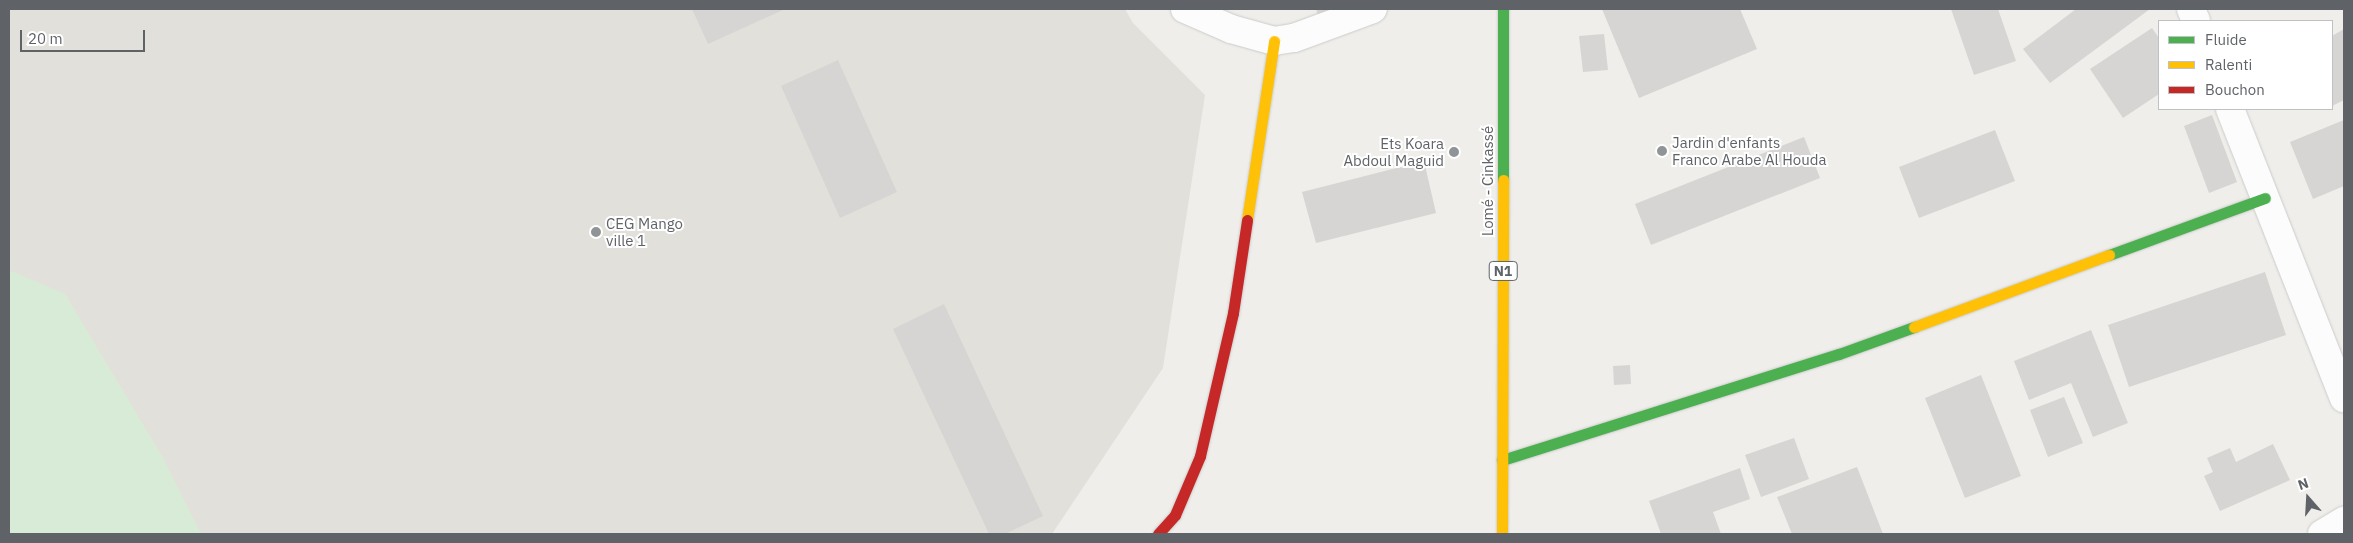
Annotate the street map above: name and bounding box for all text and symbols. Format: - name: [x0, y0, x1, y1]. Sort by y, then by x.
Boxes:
- scale bar: [22, 20, 148, 52]
- legend: [2158, 20, 2333, 110]
- text: 20 m: [28, 29, 63, 48]
- text: Fluide: [2205, 30, 2247, 49]
- text: Ralenti: [2205, 55, 2252, 74]
- text: Bouchon: [2205, 80, 2265, 99]
- street label: Lomé - Cinkassé: [1479, 126, 1497, 236]
- place label: Jardin d'enfants Franco Arabe Al Houda: [1672, 133, 1826, 168]
- place label: Ets Koara Abdoul Maguid: [1343, 134, 1444, 169]
- marker: Jardin d'enfants Franco Arabe Al Houda: [1656, 145, 1668, 157]
- marker: Ets Koara Abdoul Maguid: [1448, 146, 1460, 158]
- place label: CEG Mango ville 1: [606, 214, 683, 249]
- marker: CEG Mango ville 1: [590, 226, 602, 238]
- road number: N1: [1488, 260, 1518, 282]
- north arrow: [2283, 473, 2333, 523]
- text: N: [2295, 474, 2311, 494]

